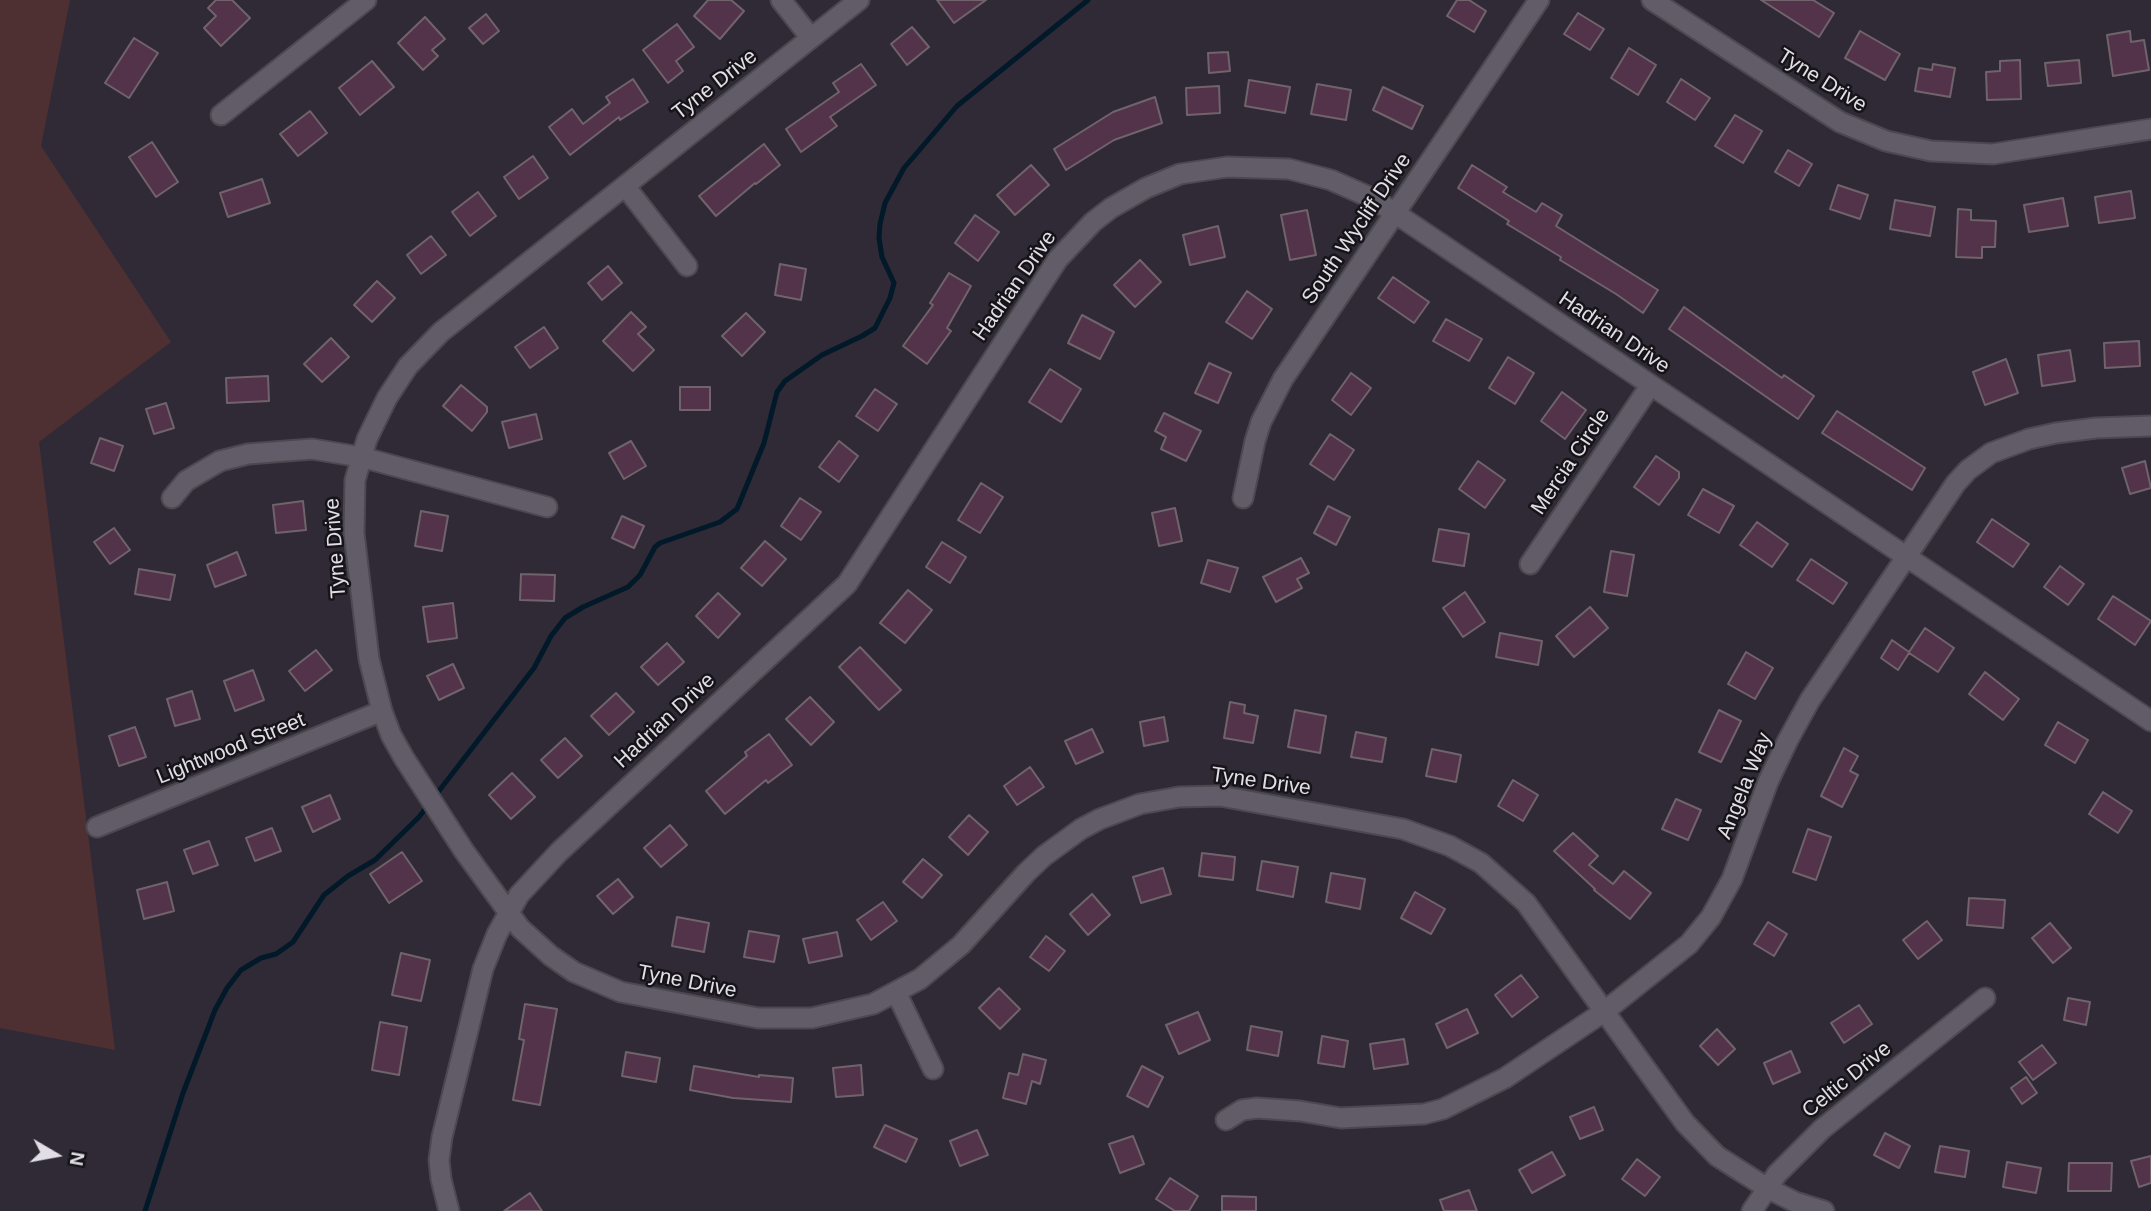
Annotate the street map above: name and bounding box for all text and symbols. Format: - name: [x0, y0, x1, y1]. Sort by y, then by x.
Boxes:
- street label: Tyne Drive: [668, 44, 762, 126]
- street label: Tyne Drive: [1773, 44, 1871, 118]
- street label: South Wycliff Drive: [1297, 149, 1417, 309]
- street label: Hadrian Drive: [968, 226, 1062, 346]
- street label: Hadrian Drive: [1554, 287, 1674, 379]
- street label: Mercia Circle: [1526, 404, 1616, 520]
- street label: Tyne Drive: [320, 497, 352, 599]
- street label: Hadrian Drive: [609, 668, 721, 774]
- street label: Lightwood Street: [153, 708, 309, 790]
- street label: Angela Way: [1712, 729, 1778, 843]
- street label: Tyne Drive: [1210, 763, 1312, 801]
- street label: Tyne Drive: [635, 960, 739, 1004]
- street label: Celtic Drive: [1797, 1036, 1897, 1124]
- north arrow: [21, 1120, 91, 1190]
- text: N: [66, 1150, 89, 1167]

